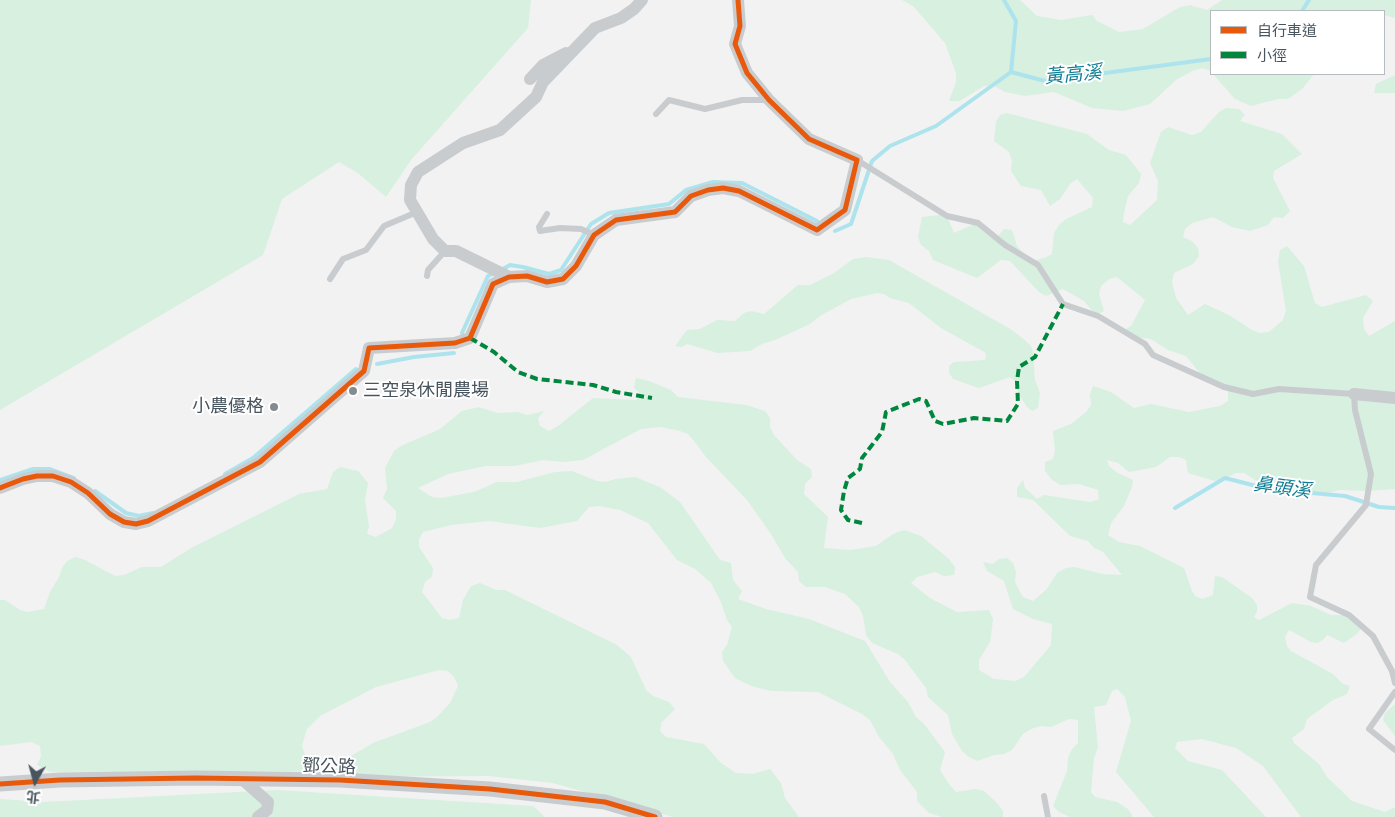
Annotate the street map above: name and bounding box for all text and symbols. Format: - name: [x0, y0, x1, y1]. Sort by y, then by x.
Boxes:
- legend: [1210, 10, 1385, 75]
- text: 自行車道: [1257, 21, 1317, 40]
- text: 小徑: [1257, 46, 1287, 65]
- water label: 黃高溪: [1044, 61, 1102, 89]
- place label: 三空泉休閒農場: [363, 380, 489, 402]
- marker: 三空泉休閒農場: [347, 385, 359, 397]
- place label: 小農優格: [192, 396, 264, 418]
- marker: 小農優格: [268, 401, 280, 413]
- water label: 鼻頭溪: [1252, 473, 1312, 503]
- street label: 鄧公路: [302, 755, 356, 779]
- north arrow: [10, 757, 60, 807]
- text: 北: [25, 787, 41, 807]

